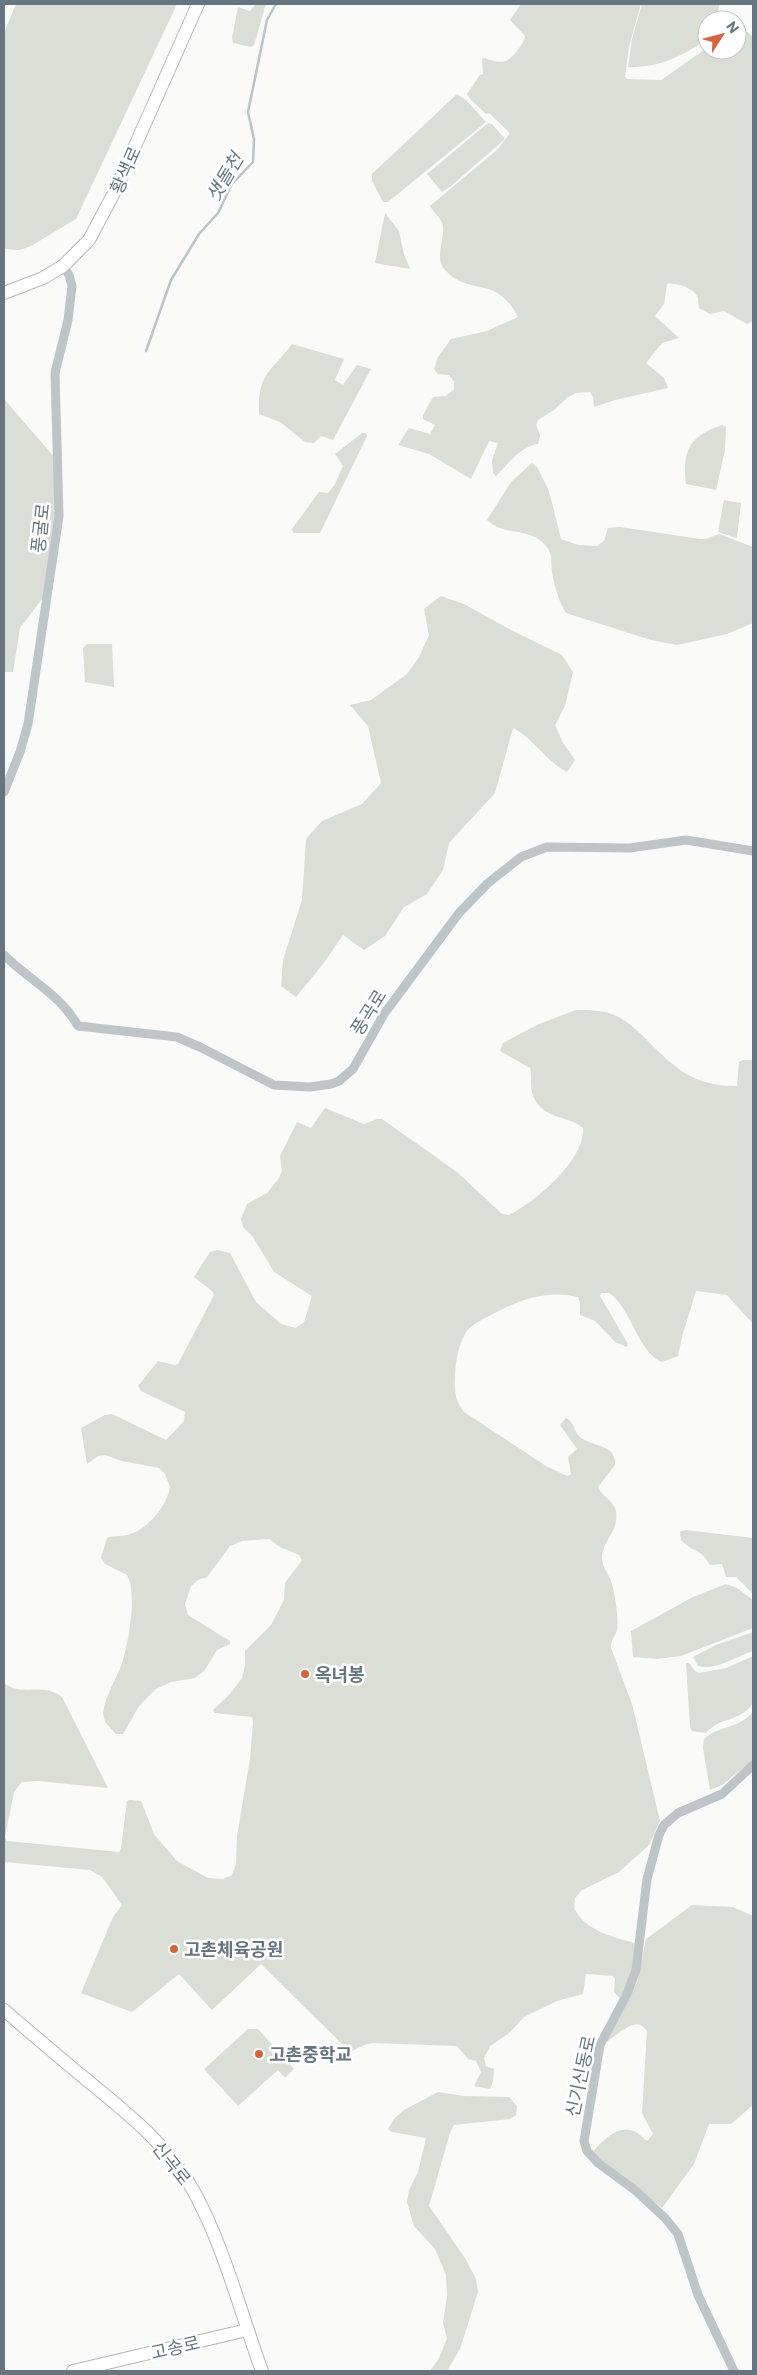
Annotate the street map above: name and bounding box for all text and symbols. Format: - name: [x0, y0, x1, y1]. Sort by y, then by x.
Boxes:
- north arrow: [697, 10, 747, 60]
- text: N: [723, 18, 743, 36]
- street label: 황색로: [105, 143, 145, 197]
- water label: 샛돌천: [201, 147, 248, 205]
- street label: 풍굴로: [26, 502, 54, 554]
- street label: 풍곡로: [346, 985, 390, 1039]
- place label: 옥녀봉: [315, 1663, 365, 1685]
- marker: 옥녀봉: [299, 1668, 311, 1680]
- place label: 고촌체육공원: [184, 1938, 283, 1960]
- marker: 고촌체육공원: [168, 1943, 180, 1955]
- street label: 신기신동로: [561, 2033, 599, 2119]
- place label: 고촌중학교: [269, 2043, 352, 2065]
- marker: 고촌중학교: [253, 2048, 265, 2060]
- street label: 신곡로: [148, 2137, 196, 2189]
- street label: 고송로: [148, 2331, 202, 2363]

